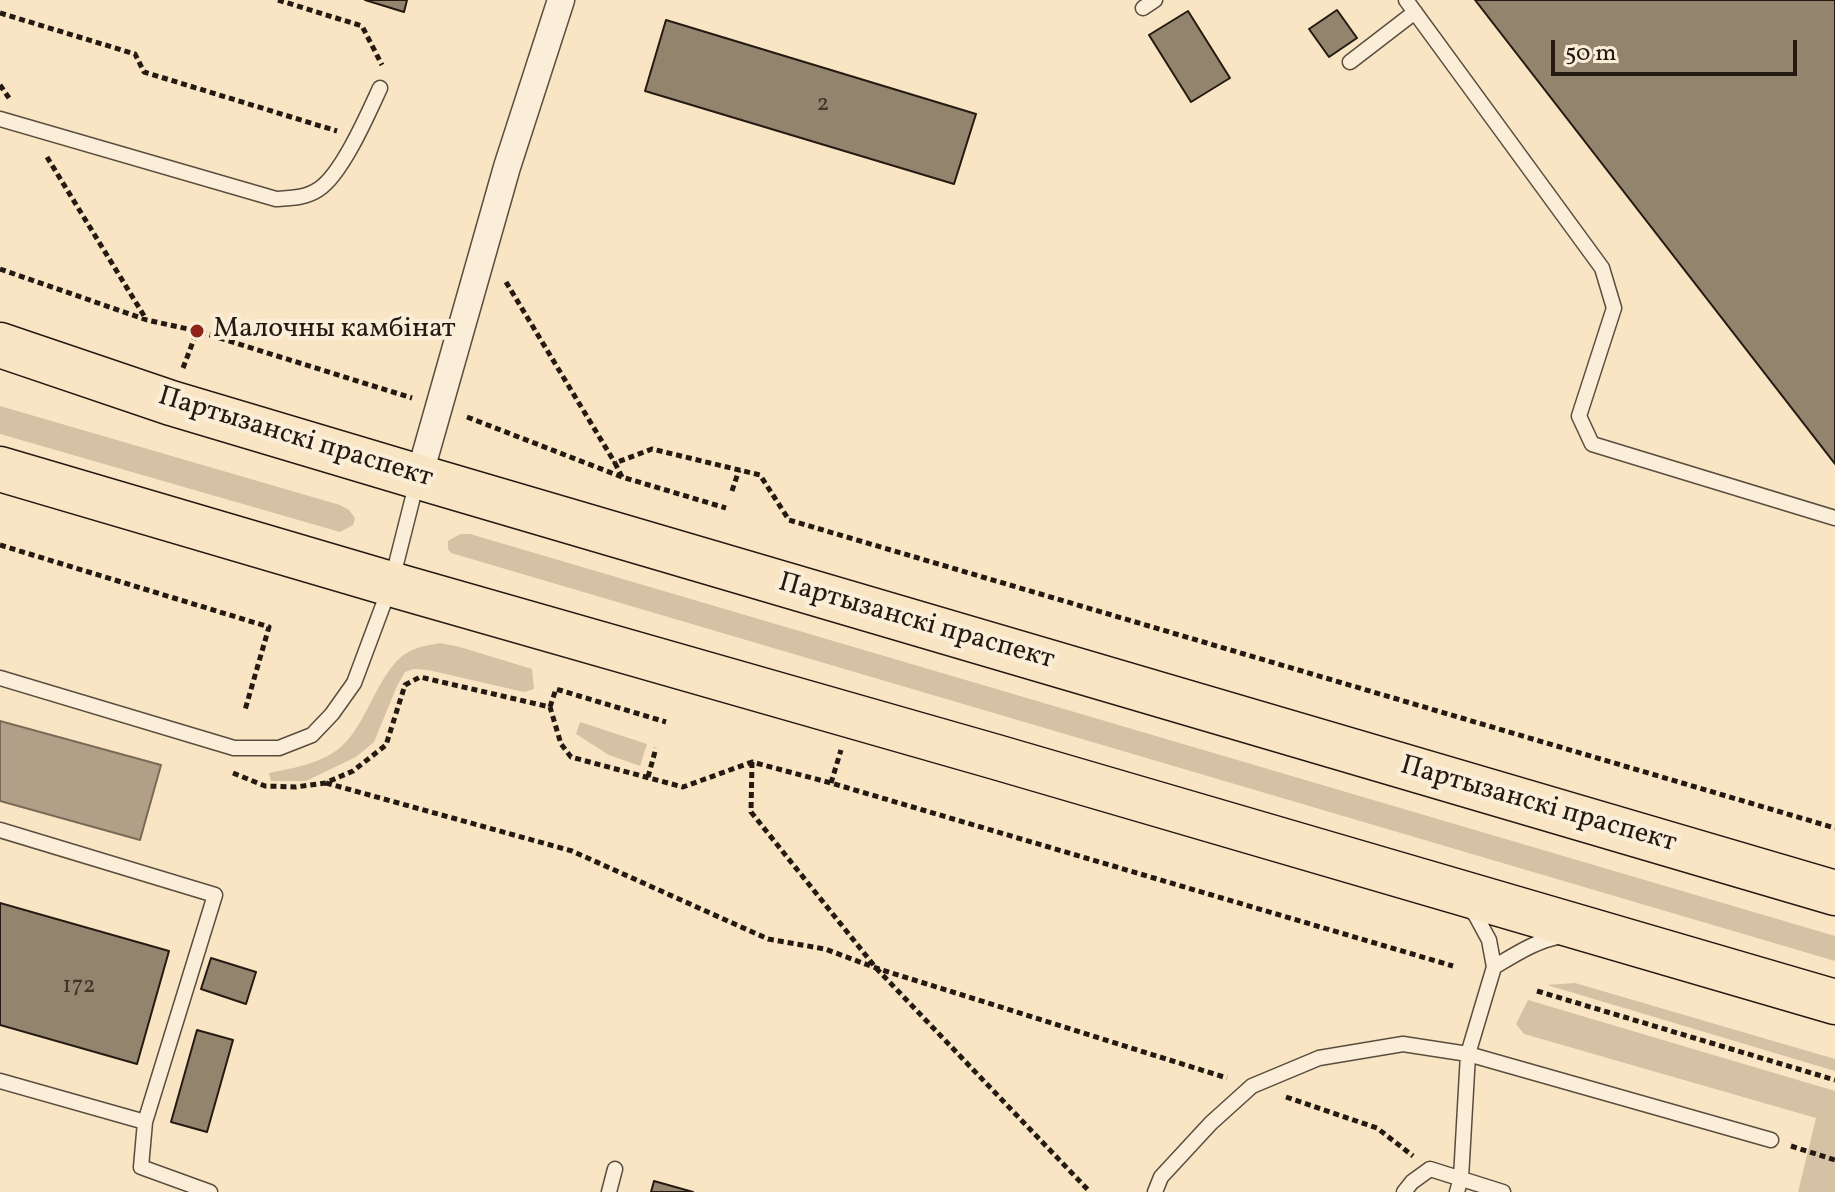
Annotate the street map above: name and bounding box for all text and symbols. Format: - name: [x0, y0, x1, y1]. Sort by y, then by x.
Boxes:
- scale bar: [1555, 24, 1801, 74]
- text: 50 m: [1565, 37, 1617, 71]
- house number: 2: [817, 92, 829, 120]
- place label: Малочны камбінат: [213, 314, 456, 348]
- marker: Малочны камбінат: [188, 322, 206, 340]
- street label: Партызанскі праспект: [154, 381, 436, 497]
- street label: Партызанскі праспект: [774, 568, 1058, 678]
- street label: Партызанскі праспект: [1396, 751, 1680, 861]
- house number: 172: [62, 974, 96, 1002]

